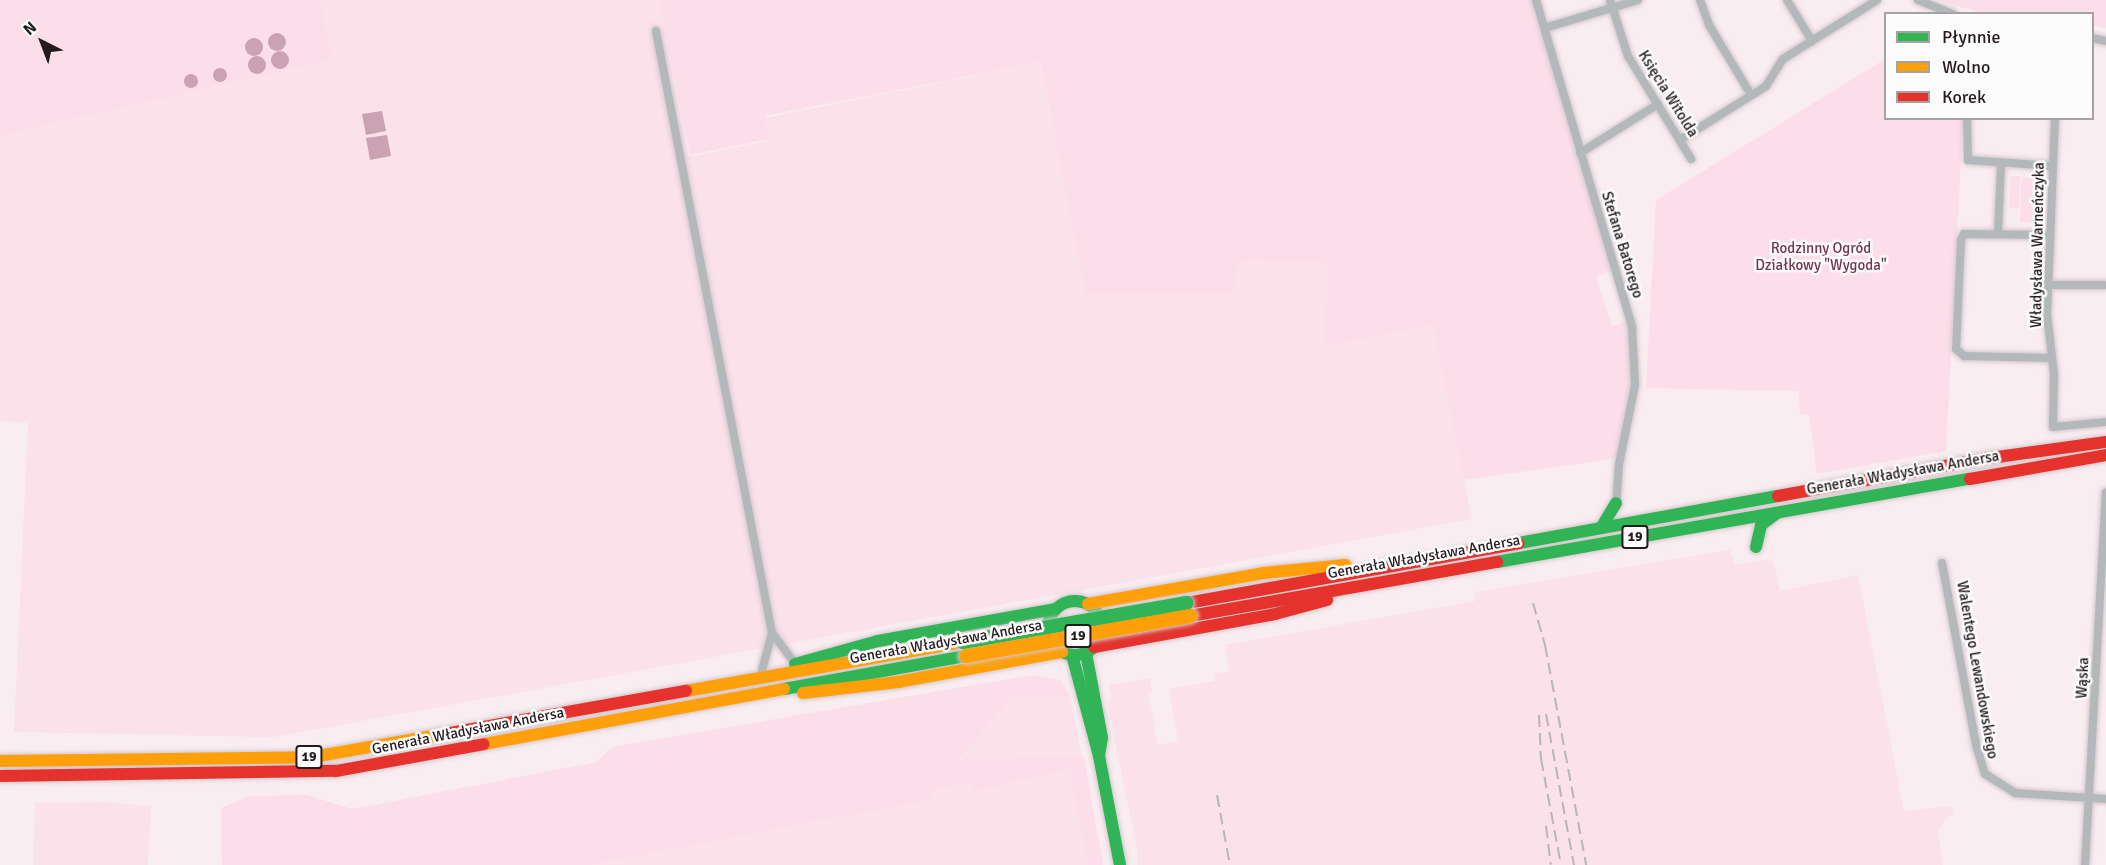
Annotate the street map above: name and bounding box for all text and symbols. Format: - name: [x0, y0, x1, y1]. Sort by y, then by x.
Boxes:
- north arrow: [12, 12, 72, 72]
- legend: [1884, 12, 2094, 120]
- text: N: [19, 17, 41, 40]
- text: Płynnie: [1942, 26, 2000, 48]
- street label: Księcia Witolda: [1634, 47, 1702, 141]
- text: Wolno: [1942, 56, 1990, 78]
- text: Korek: [1942, 86, 1986, 108]
- street label: Władysława Warneńczyka: [2028, 162, 2048, 328]
- street label: Stefana Batorego: [1597, 190, 1647, 300]
- park label: Rodzinny Ogród Działkowy "Wygoda": [1755, 239, 1887, 274]
- street label: Generała Władysława Andersa: [1805, 447, 2001, 499]
- road number: 19: [1620, 526, 1650, 548]
- street label: Generała Władysława Andersa: [1326, 531, 1522, 583]
- street label: Walentego Lewandowskiego: [1952, 580, 2002, 760]
- street label: Generała Władysława Andersa: [848, 616, 1044, 668]
- road number: 19: [1063, 625, 1093, 647]
- street label: Wąska: [2073, 657, 2093, 699]
- street label: Generała Władysława Andersa: [371, 704, 565, 758]
- road number: 19: [294, 746, 324, 768]

